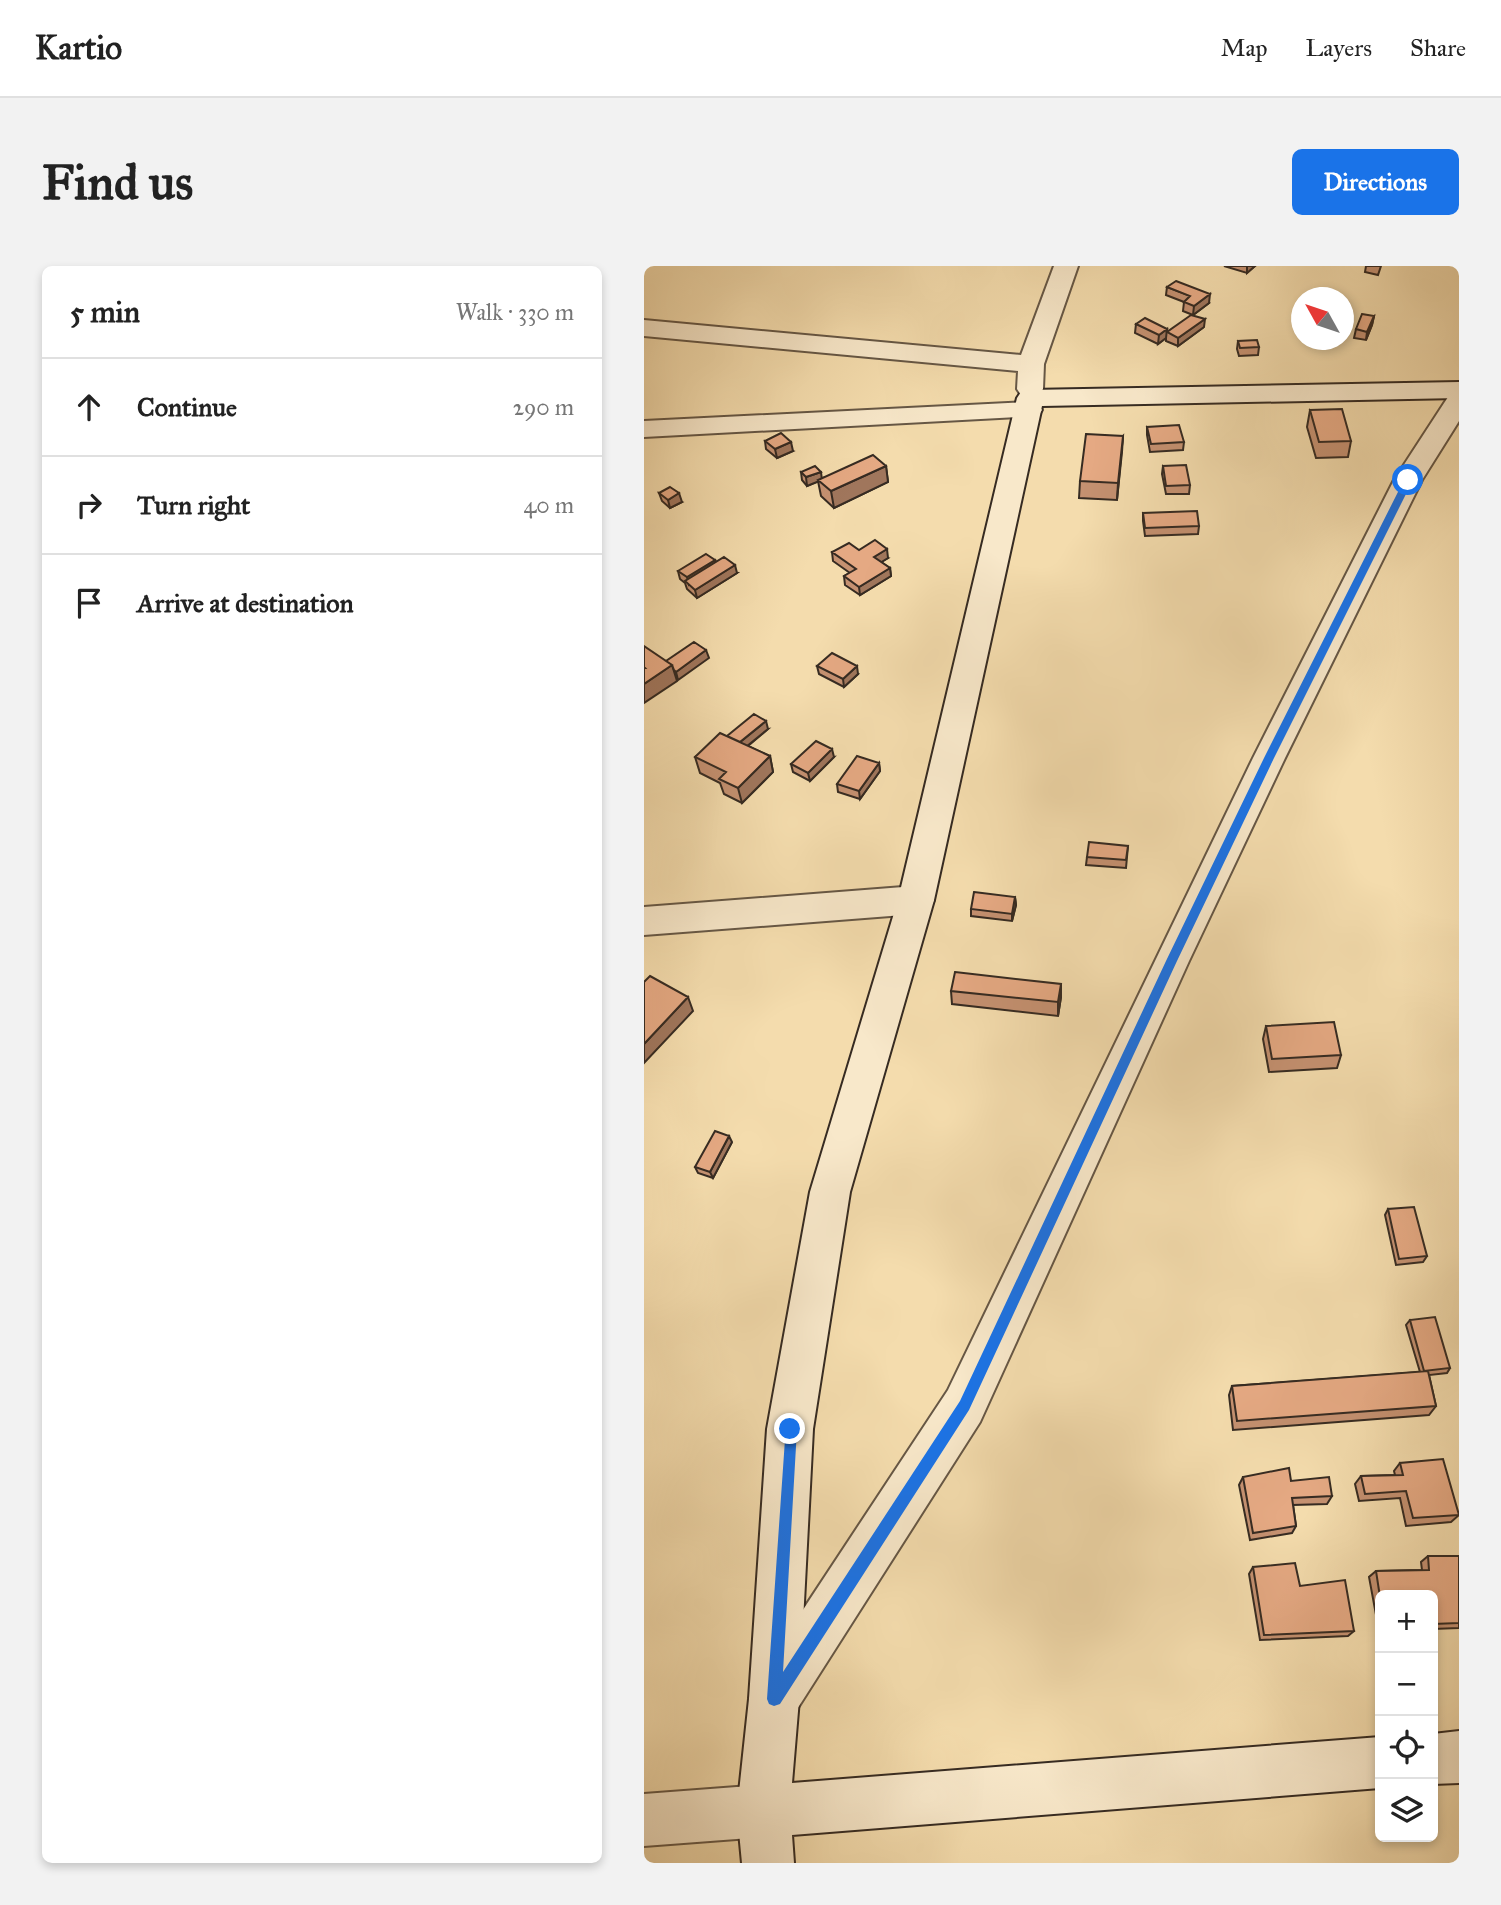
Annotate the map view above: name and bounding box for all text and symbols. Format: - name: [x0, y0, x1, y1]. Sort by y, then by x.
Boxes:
- text: Kartio: [35, 28, 122, 68]
- text: Map: [1221, 33, 1268, 63]
- text: Layers: [1306, 33, 1372, 63]
- text: Share: [1410, 33, 1466, 63]
- button: Directions: [1292, 149, 1459, 215]
- text: Find us: [42, 153, 193, 212]
- north arrow: [1291, 287, 1354, 350]
- text: 5 min: [70, 294, 140, 330]
- text: Walk · 330 m: [456, 298, 574, 326]
- icon: ahead: [70, 388, 108, 426]
- text: Continue: [137, 391, 237, 423]
- text: 290 m: [513, 393, 574, 421]
- route start: [1392, 464, 1423, 495]
- icon: right: [70, 486, 108, 524]
- text: Turn right: [137, 489, 250, 521]
- text: 40 m: [524, 491, 574, 519]
- icon: arrive: [70, 584, 108, 622]
- text: Arrive at destination: [137, 587, 354, 619]
- route end: [774, 1413, 805, 1444]
- map controls: [1375, 1590, 1438, 1842]
- button: +: [1375, 1590, 1438, 1653]
- button: −: [1375, 1653, 1438, 1716]
- button: locate: [1375, 1716, 1438, 1779]
- button: layers: [1375, 1779, 1438, 1842]

